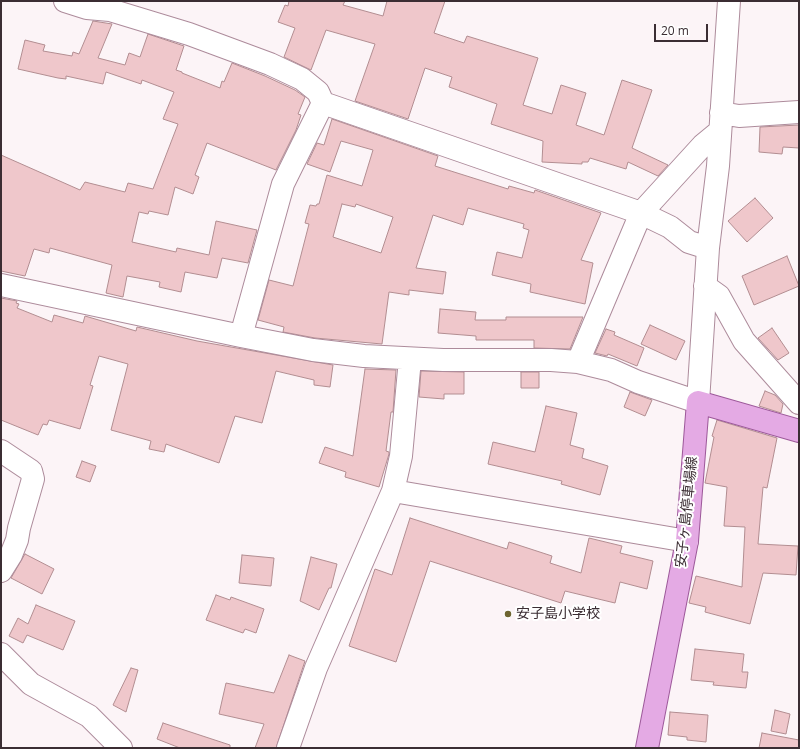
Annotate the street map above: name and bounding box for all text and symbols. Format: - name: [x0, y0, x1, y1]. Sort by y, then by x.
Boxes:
- scale bar: [656, 16, 710, 42]
- text: 20 m: [661, 22, 689, 39]
- street label: 安子ヶ島停車場線: [673, 455, 701, 569]
- place label: 安子島小学校: [516, 606, 600, 622]
- marker: 安子島小学校: [503, 609, 513, 619]

